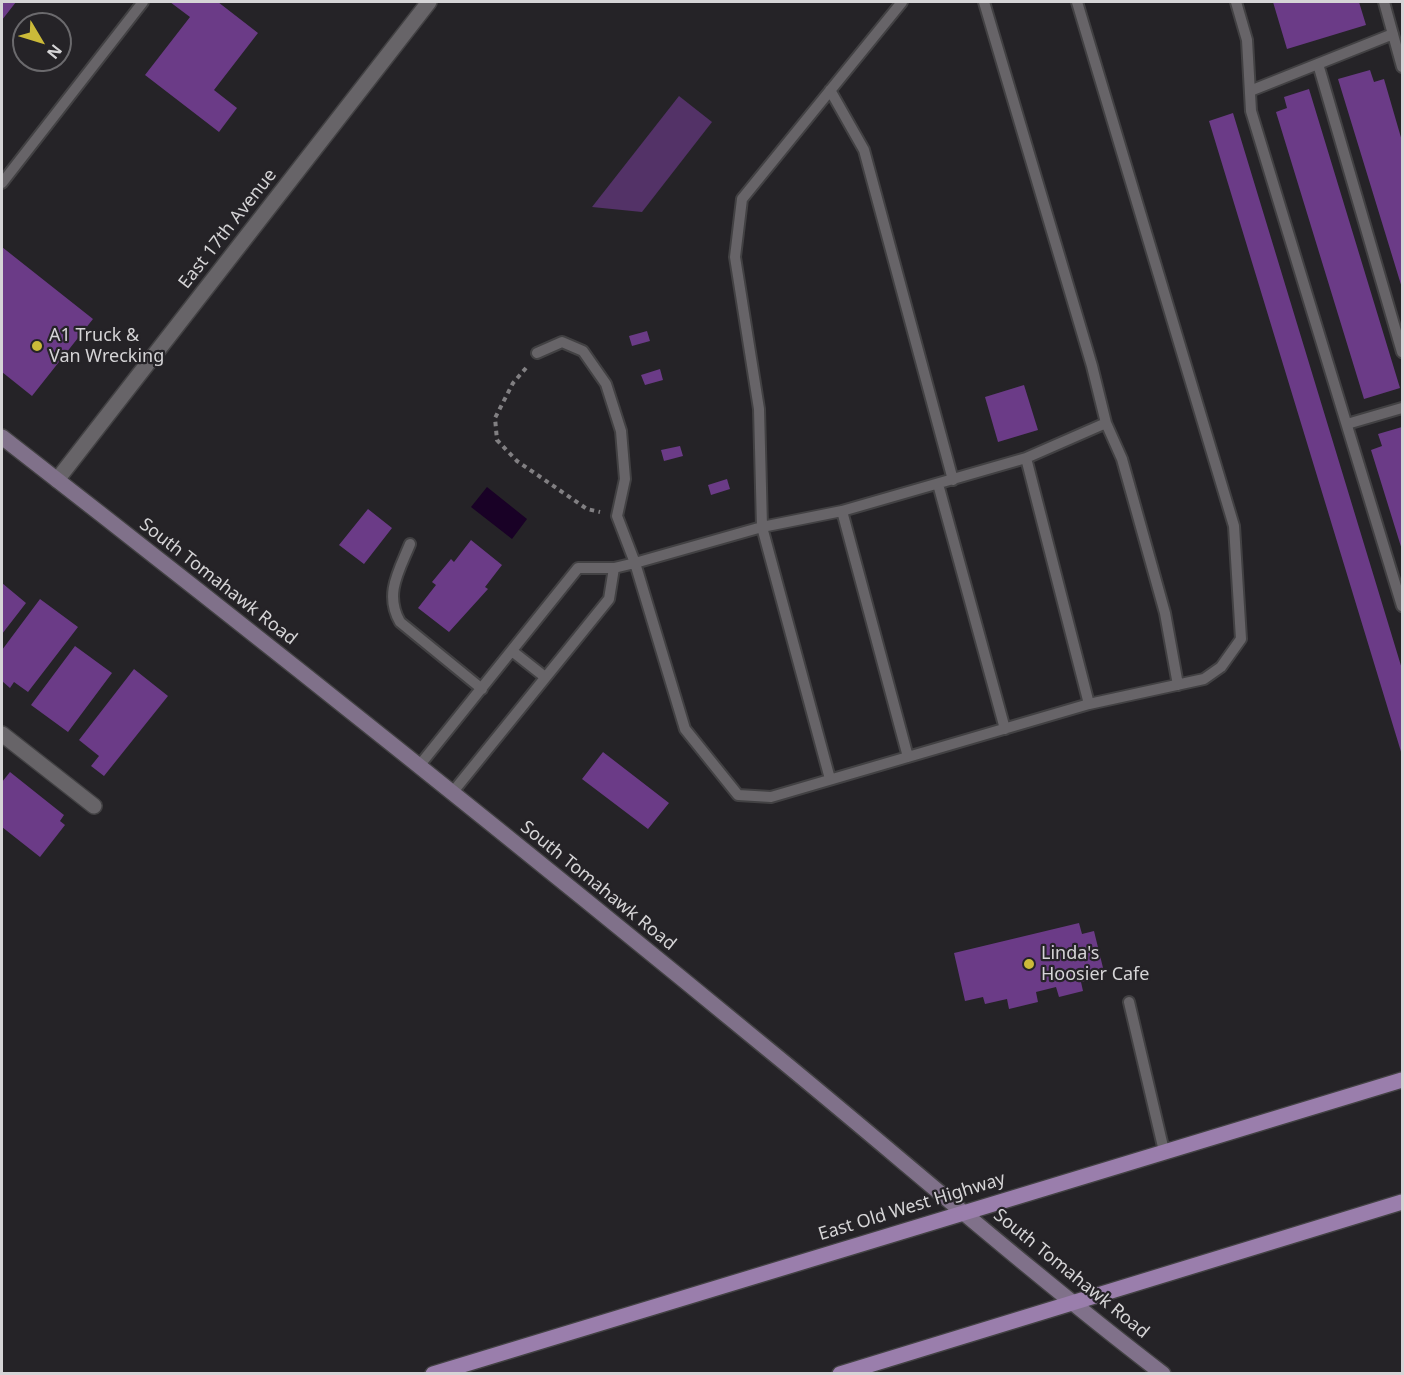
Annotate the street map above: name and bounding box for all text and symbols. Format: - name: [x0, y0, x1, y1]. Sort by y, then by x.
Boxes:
- north arrow: [12, 12, 72, 72]
- text: N: [42, 40, 67, 64]
- street label: East 17th Avenue: [175, 165, 281, 293]
- place label: A1 Truck & Van Wrecking: [49, 325, 164, 368]
- marker: A1 Truck & Van Wrecking: [30, 339, 44, 353]
- street label: South Tomahawk Road: [135, 514, 301, 650]
- street label: South Tomahawk Road: [516, 817, 680, 955]
- place label: Linda's Hoosier Cafe: [1041, 943, 1149, 986]
- marker: Linda's Hoosier Cafe: [1022, 957, 1036, 971]
- street label: East Old West Highway: [816, 1168, 1008, 1246]
- street label: South Tomahawk Road: [989, 1205, 1153, 1343]

